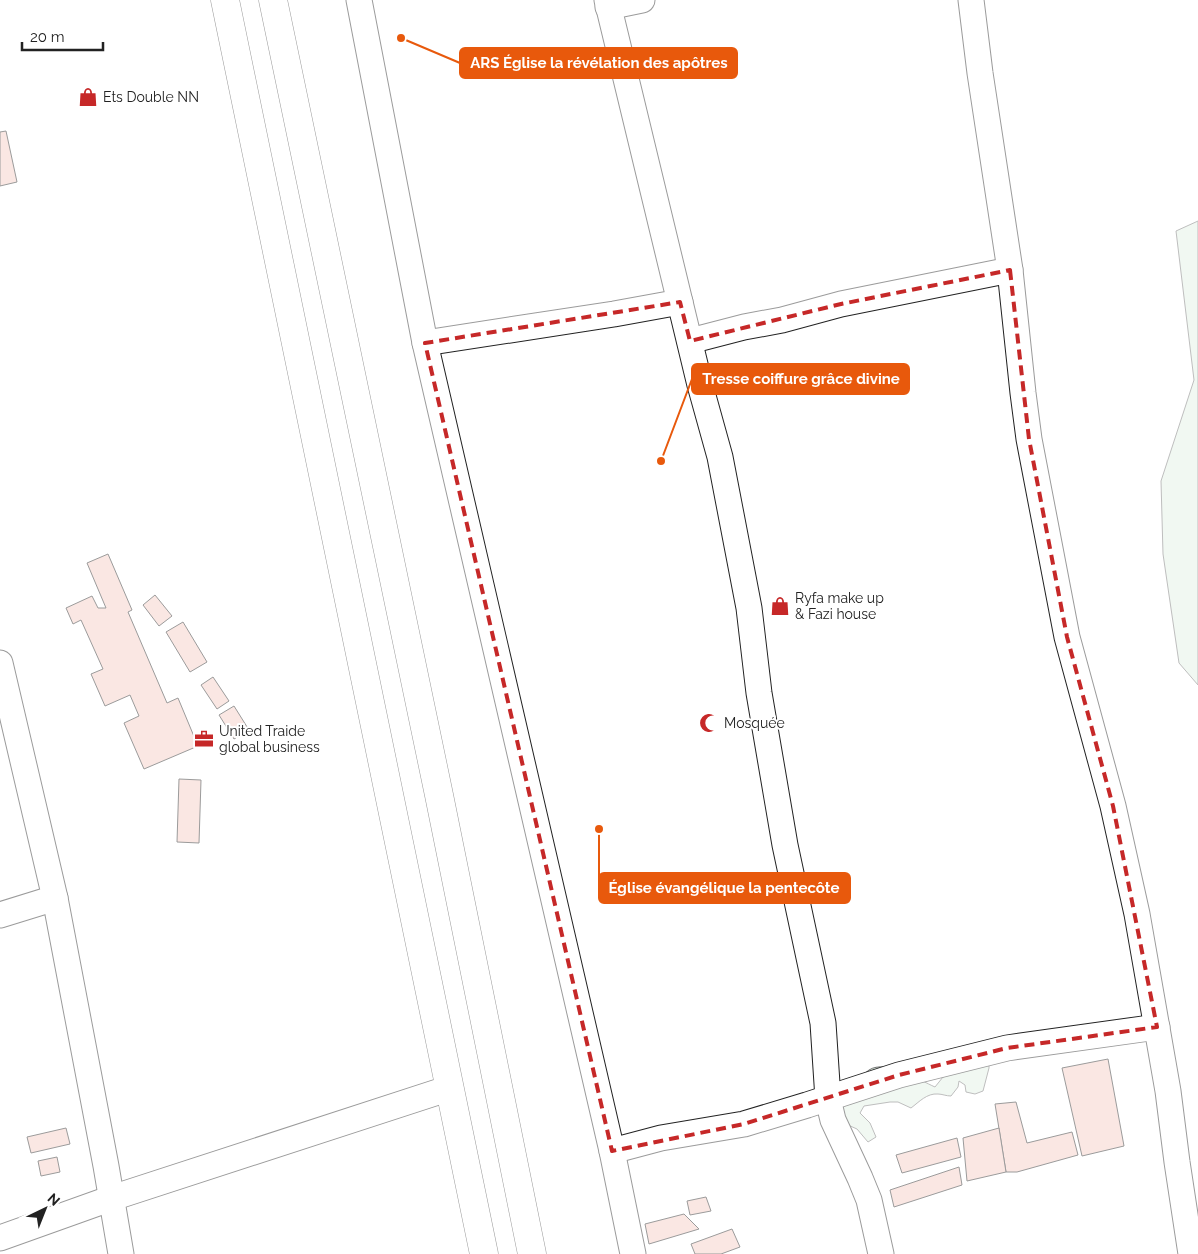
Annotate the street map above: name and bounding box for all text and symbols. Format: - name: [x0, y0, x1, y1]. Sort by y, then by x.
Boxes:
- scale bar: [22, 20, 104, 52]
- text: 20 m: [30, 28, 65, 46]
- callout: ARS Église la révélation des apôtres: [460, 48, 737, 78]
- text: ARS Église la révélation des apôtres: [470, 54, 728, 72]
- shop icon: Ets Double NN: [77, 86, 99, 108]
- place label: Ets Double NN: [103, 89, 199, 105]
- callout: Tresse coiffure grâce divine: [692, 364, 909, 394]
- text: Tresse coiffure grâce divine: [702, 370, 900, 388]
- place label: Ryfa make up & Fazi house: [795, 590, 884, 622]
- shop icon: Ryfa make up & Fazi house: [769, 595, 791, 617]
- mosque icon: Mosquée: [698, 712, 720, 734]
- place label: Mosquée: [724, 715, 785, 731]
- place label: United Traide global business: [219, 723, 320, 755]
- office icon: United Traide global business: [193, 728, 215, 750]
- callout: Église évangélique la pentecôte: [599, 873, 850, 903]
- text: Église évangélique la pentecôte: [609, 879, 840, 897]
- north arrow: [20, 1184, 70, 1234]
- text: N: [45, 1190, 63, 1209]

